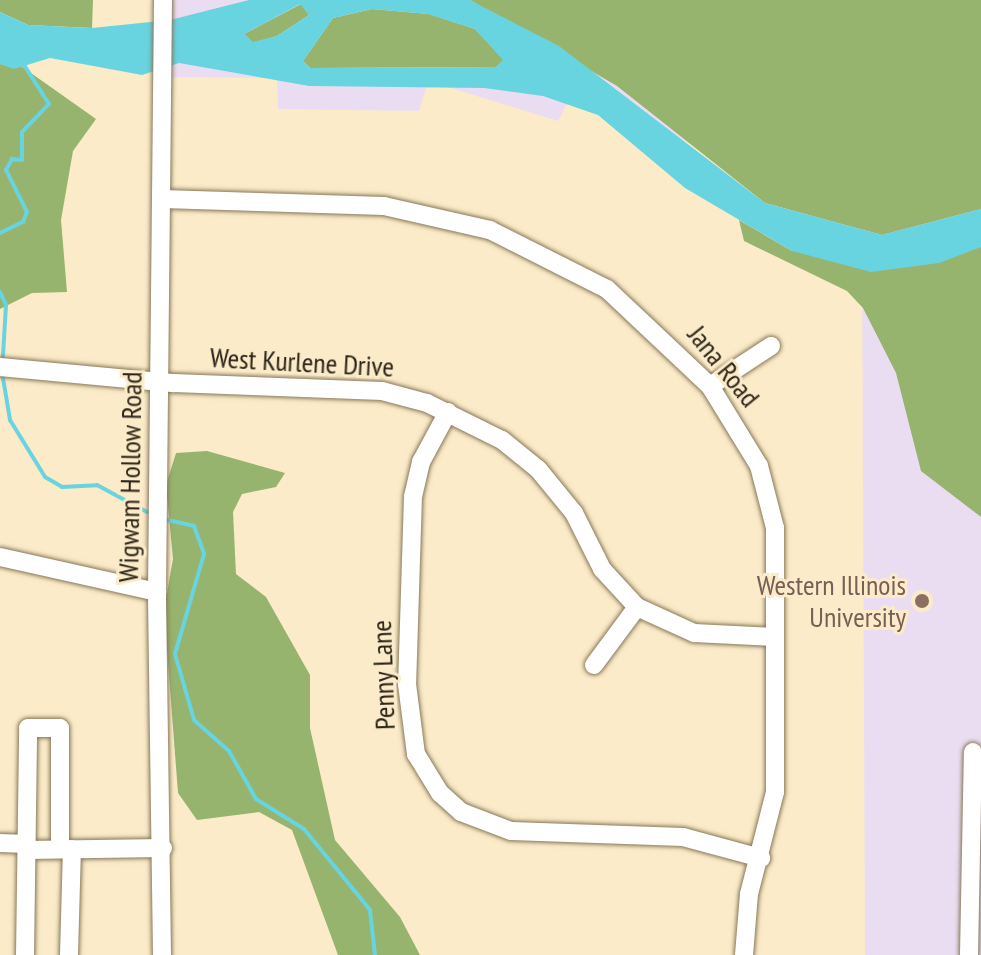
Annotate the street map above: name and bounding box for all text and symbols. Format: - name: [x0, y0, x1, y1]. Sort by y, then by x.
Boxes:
- street label: Jana Road: [681, 318, 767, 414]
- street label: West Kurlene Drive: [209, 340, 395, 384]
- street label: Wigwam Hollow Road: [111, 371, 149, 583]
- place label: Western Illinois University: [757, 568, 906, 634]
- marker: Western Illinois University: [913, 592, 931, 610]
- street label: Penny Lane: [364, 619, 402, 731]

